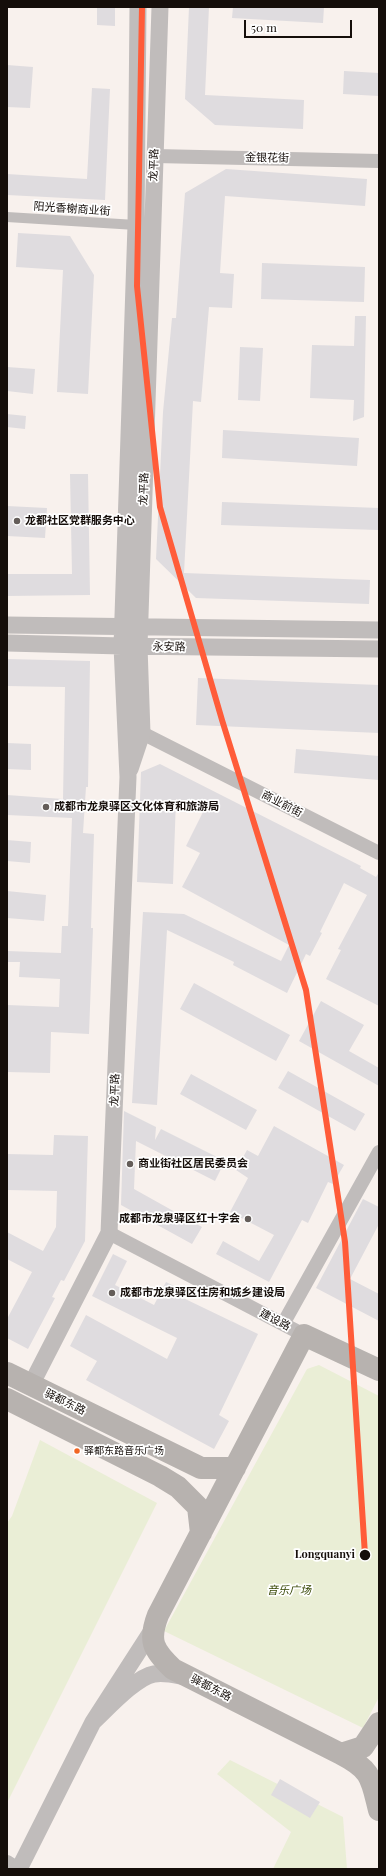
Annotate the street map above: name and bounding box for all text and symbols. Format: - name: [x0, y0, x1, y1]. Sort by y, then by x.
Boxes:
- scale bar: [246, 12, 354, 38]
- text: 50 m: [251, 19, 277, 35]
- street label: 龙平路: [147, 148, 161, 182]
- street label: 金银花街: [245, 151, 289, 165]
- street label: 阳光香榭商业街: [33, 200, 111, 218]
- street label: 龙平路: [137, 472, 151, 506]
- place label: 龙都社区党群服务中心: [25, 514, 135, 528]
- marker: 龙都社区党群服务中心: [12, 516, 22, 526]
- street label: 永安路: [152, 640, 186, 654]
- street label: 商业前街: [259, 788, 305, 820]
- place label: 成都市龙泉驿区文化体育和旅游局: [54, 800, 219, 814]
- marker: 成都市龙泉驿区文化体育和旅游局: [41, 802, 51, 812]
- street label: 龙平路: [108, 1073, 122, 1107]
- place label: 商业街社区居民委员会: [138, 1157, 248, 1171]
- marker: 商业街社区居民委员会: [125, 1159, 135, 1169]
- place label: 成都市龙泉驿区红十字会: [119, 1212, 240, 1226]
- marker: 成都市龙泉驿区红十字会: [243, 1214, 253, 1224]
- place label: 成都市龙泉驿区住房和城乡建设局: [120, 1286, 285, 1300]
- marker: 成都市龙泉驿区住房和城乡建设局: [107, 1288, 117, 1298]
- street label: 建设路: [257, 1307, 293, 1333]
- street label: 驿都东路: [42, 1386, 88, 1418]
- place label: 驿都东路音乐广场: [84, 1445, 164, 1457]
- marker: 驿都东路音乐广场: [72, 1446, 82, 1456]
- place label: Longquanyi: [295, 1548, 355, 1562]
- marker: Longquanyi: [358, 1548, 372, 1562]
- park label: 音乐广场: [267, 1584, 311, 1598]
- street label: 驿都东路: [188, 1672, 234, 1704]

